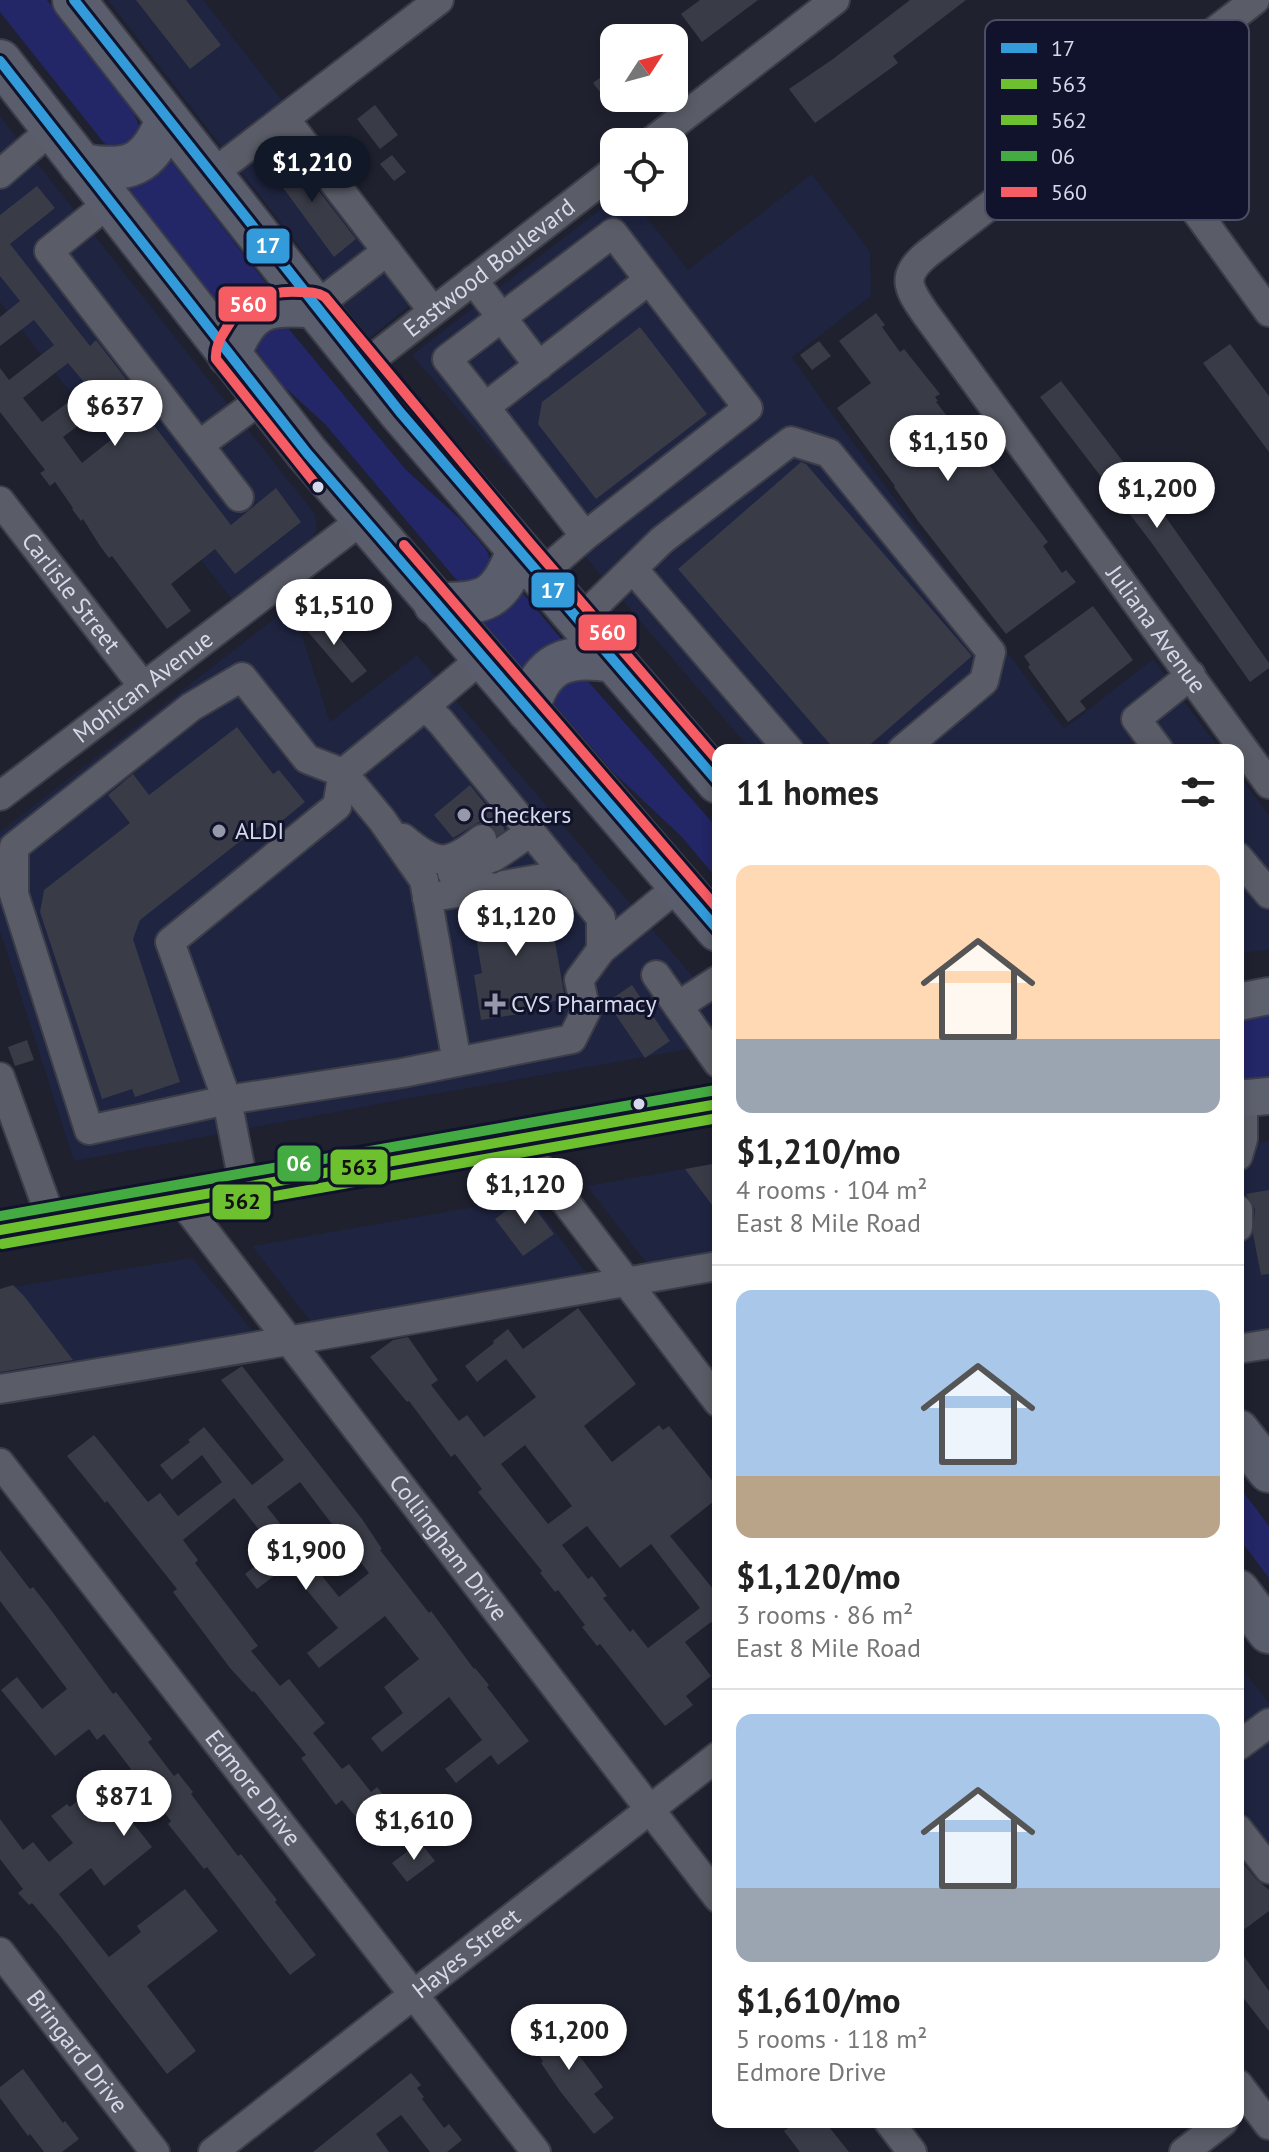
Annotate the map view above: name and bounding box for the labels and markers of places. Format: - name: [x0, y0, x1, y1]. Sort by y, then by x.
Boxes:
- pin: $1,210: [247, 136, 377, 204]
- pin: $637: [68, 380, 162, 448]
- pin: $1,150: [883, 415, 1013, 483]
- pin: $1,200: [1092, 462, 1222, 530]
- unlabelled marker: [310, 479, 326, 495]
- pin: $1,510: [269, 579, 399, 647]
- place label: Checkers: [480, 799, 571, 830]
- marker: Checkers: [455, 806, 473, 824]
- place label: ALDI: [235, 815, 284, 846]
- marker: ALDI: [210, 822, 228, 840]
- pin: $1,120: [451, 890, 581, 958]
- place label: CVS Pharmacy: [511, 988, 657, 1019]
- marker: CVS Pharmacy: [486, 995, 504, 1013]
- unlabelled marker: [631, 1096, 647, 1112]
- pin: $1,120: [460, 1158, 590, 1226]
- pin: $1,900: [241, 1524, 371, 1592]
- pin: $871: [77, 1770, 171, 1838]
- pin: $1,610: [349, 1794, 479, 1862]
- pin: $1,200: [504, 2004, 634, 2072]

